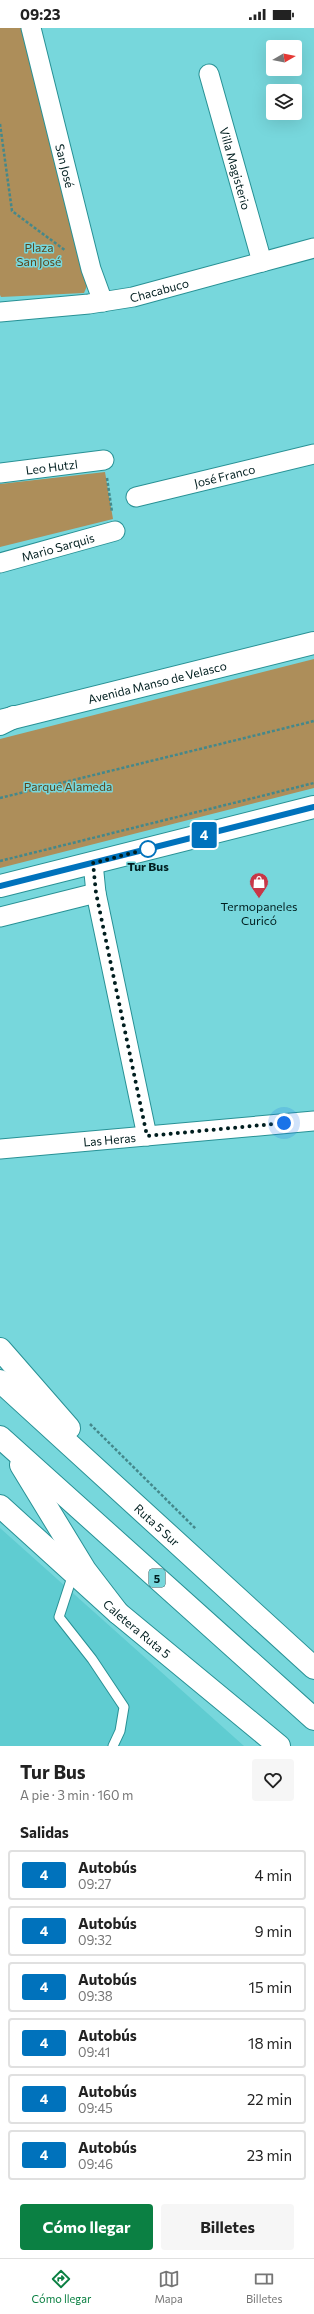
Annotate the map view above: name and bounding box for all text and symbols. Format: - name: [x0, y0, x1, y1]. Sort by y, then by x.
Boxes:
- text: 09:23: [20, 5, 60, 23]
- north arrow: [266, 40, 302, 76]
- map controls: [266, 40, 302, 120]
- button: layers: [266, 84, 302, 120]
- street label: Villa Magisterio: [217, 126, 254, 211]
- street label: San José: [53, 142, 78, 189]
- park label: Plaza San José: [17, 240, 61, 269]
- street label: Chacabuco: [128, 275, 190, 305]
- street label: Leo Hutzl: [25, 456, 78, 477]
- street label: José Franco: [192, 462, 256, 491]
- street label: Mario Sarquis: [20, 530, 96, 564]
- street label: Avenida Manso de Velasco: [86, 658, 228, 706]
- park label: Parque Alameda: [24, 779, 112, 793]
- line badge: 4: [191, 822, 217, 848]
- text: 4: [200, 826, 208, 843]
- marker: Tur Bus: [139, 840, 157, 858]
- place label: Tur Bus: [127, 859, 169, 873]
- shop icon: Termopaneles Curicó: [248, 871, 270, 899]
- place label: Termopaneles Curicó: [221, 899, 297, 927]
- your location: [274, 1113, 294, 1133]
- street label: Las Heras: [83, 1130, 136, 1149]
- street label: Ruta 5 Sur: [132, 1501, 183, 1549]
- road number: 5: [149, 1569, 165, 1587]
- street label: Caletera Ruta 5: [101, 1596, 174, 1661]
- button: heart: [252, 1759, 294, 1801]
- text: Tur Bus: [20, 1760, 86, 1783]
- text: A pie · 3 min · 160 m: [20, 1787, 133, 1803]
- text: Salidas: [20, 1823, 69, 1841]
- text: Autobús: [78, 1858, 137, 1876]
- text: 4: [40, 1866, 48, 1883]
- text: 4 min: [255, 1866, 292, 1884]
- text: 09:27: [78, 1876, 111, 1892]
- text: Autobús: [78, 1914, 137, 1932]
- text: 4: [40, 1922, 48, 1939]
- text: 9 min: [254, 1922, 292, 1940]
- text: 09:32: [78, 1932, 112, 1948]
- text: Autobús: [78, 1970, 137, 1988]
- text: 4: [40, 1978, 48, 1995]
- text: 15 min: [249, 1978, 292, 1996]
- text: 09:38: [78, 1988, 113, 2004]
- text: Autobús: [78, 2026, 137, 2044]
- text: 4: [40, 2034, 48, 2051]
- text: 18 min: [248, 2034, 292, 2052]
- text: 09:41: [78, 2044, 110, 2060]
- text: Autobús: [78, 2082, 137, 2100]
- text: 4: [40, 2090, 48, 2107]
- text: 22 min: [247, 2090, 292, 2108]
- text: 09:45: [78, 2100, 113, 2116]
- text: Autobús: [78, 2138, 137, 2156]
- text: 4: [40, 2146, 48, 2163]
- text: 23 min: [247, 2146, 292, 2164]
- text: 09:46: [78, 2156, 113, 2172]
- button: Cómo llegar: [20, 2204, 153, 2250]
- button: Billetes: [161, 2204, 294, 2250]
- tab: Cómo llegar: [32, 2268, 91, 2305]
- tab: Mapa: [154, 2268, 183, 2305]
- tab: Billetes: [246, 2268, 282, 2305]

